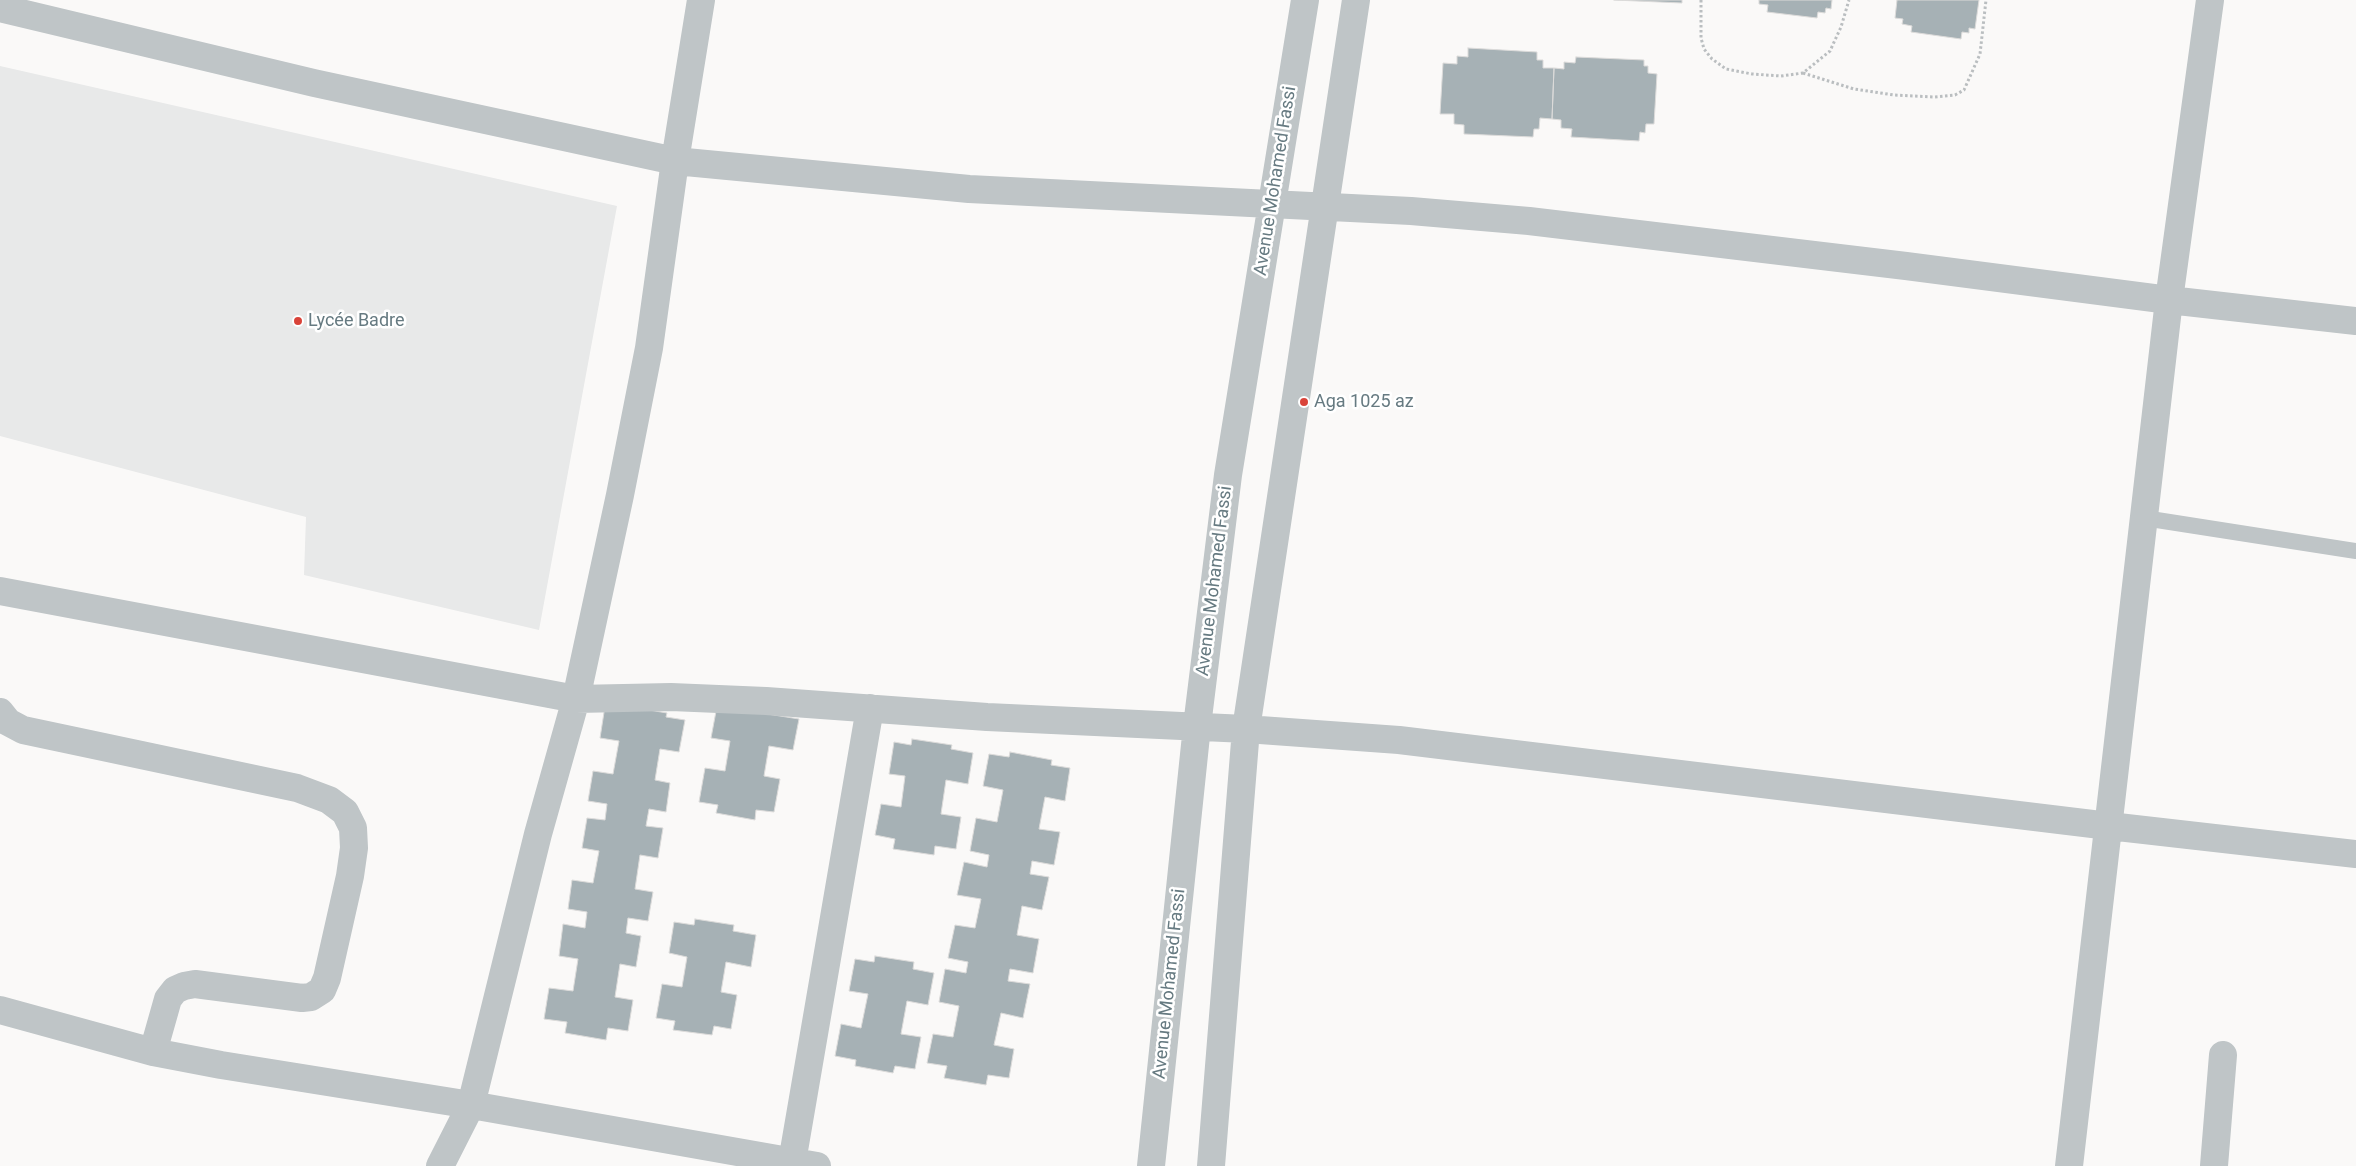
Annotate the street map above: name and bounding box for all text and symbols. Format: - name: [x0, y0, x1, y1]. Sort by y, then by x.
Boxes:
- street label: Avenue Mohamed Fassi: [1250, 85, 1302, 277]
- place label: Lycée Badre: [308, 310, 405, 332]
- marker: Lycée Badre: [292, 315, 304, 327]
- place label: Aga 1025 az: [1314, 391, 1414, 413]
- marker: Aga 1025 az: [1298, 396, 1310, 408]
- street label: Avenue Mohamed Fassi: [1193, 485, 1237, 677]
- street label: Avenue Mohamed Fassi: [1149, 888, 1191, 1080]

